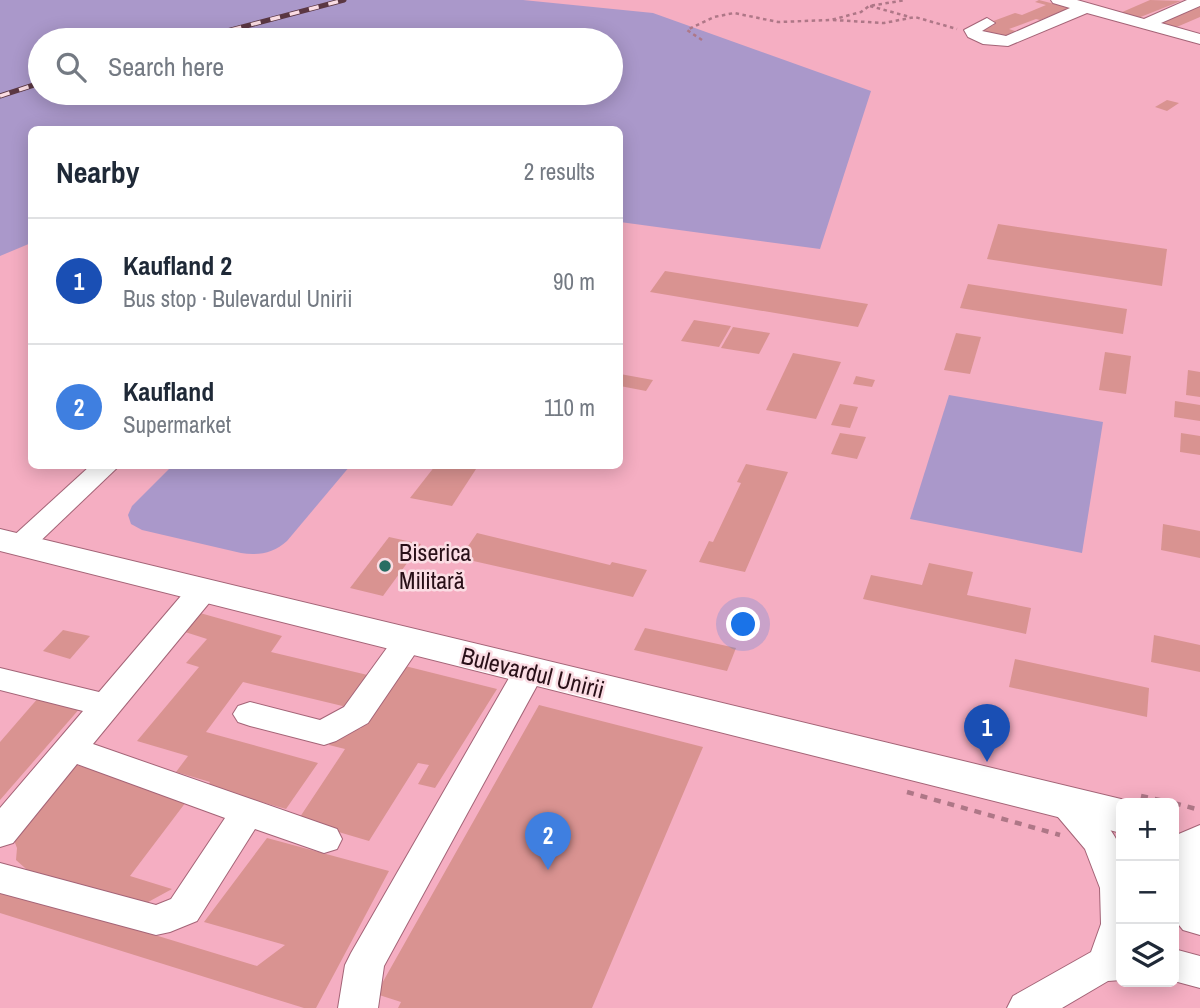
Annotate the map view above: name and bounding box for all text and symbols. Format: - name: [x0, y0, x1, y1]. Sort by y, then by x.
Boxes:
- search box: [28, 28, 623, 105]
- icon: search: [52, 48, 90, 86]
- text: Search here: [108, 49, 224, 84]
- text: Nearby: [56, 152, 139, 192]
- text: 2 results: [524, 156, 595, 187]
- text: Kaufland 2: [123, 248, 232, 283]
- text: 1: [74, 266, 84, 297]
- text: 90 m: [553, 266, 595, 297]
- text: Bus stop · Bulevardul Unirii: [123, 283, 353, 314]
- text: Kaufland: [123, 374, 214, 409]
- text: 2: [74, 392, 84, 423]
- text: 110 m: [544, 392, 595, 423]
- text: Supermarket: [123, 409, 231, 440]
- place label: Biserica Militară: [399, 536, 471, 596]
- marker: Biserica Militară: [377, 558, 393, 574]
- your location: [726, 607, 760, 641]
- street label: Bulevardul Unirii: [458, 639, 608, 705]
- pin: 1: [964, 704, 1010, 762]
- map controls: [1116, 798, 1179, 987]
- button: +: [1116, 798, 1179, 861]
- pin: 2: [525, 812, 571, 870]
- button: −: [1116, 861, 1179, 924]
- button: layers: [1116, 924, 1179, 987]

